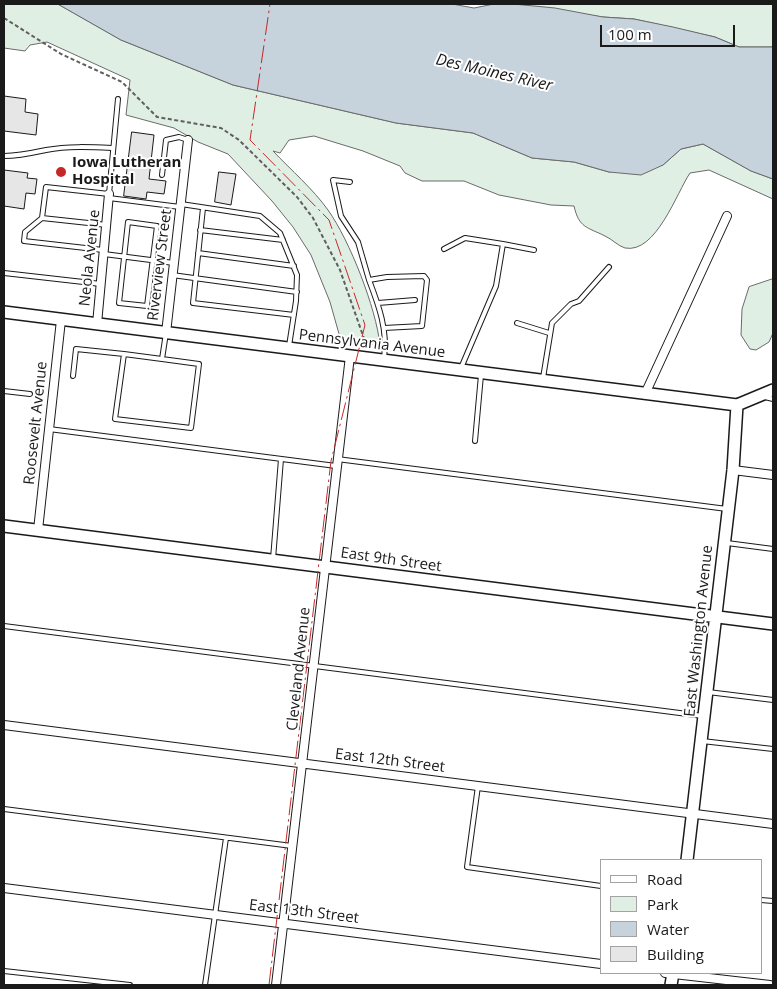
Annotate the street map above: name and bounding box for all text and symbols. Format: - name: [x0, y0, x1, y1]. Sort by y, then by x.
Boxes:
- scale bar: [602, 15, 737, 47]
- text: 100 m: [608, 24, 652, 44]
- water label: Des Moines River: [434, 50, 554, 96]
- place label: Iowa Lutheran Hospital: [72, 154, 181, 189]
- marker: Iowa Lutheran Hospital: [54, 165, 68, 179]
- street label: Riverview Street: [144, 208, 176, 322]
- street label: Neola Avenue: [76, 209, 104, 307]
- street label: Pennsylvania Avenue: [298, 326, 446, 362]
- street label: Roosevelt Avenue: [21, 360, 51, 486]
- street label: East 9th Street: [339, 544, 443, 576]
- street label: East Washington Avenue: [681, 544, 717, 718]
- street label: Cleveland Avenue: [284, 606, 314, 732]
- street label: East 12th Street: [334, 745, 446, 777]
- legend: [600, 859, 762, 974]
- text: Road: [647, 869, 683, 889]
- text: Park: [647, 894, 678, 914]
- street label: East 13th Street: [248, 896, 360, 928]
- text: Water: [647, 919, 689, 939]
- text: Building: [647, 944, 704, 964]

